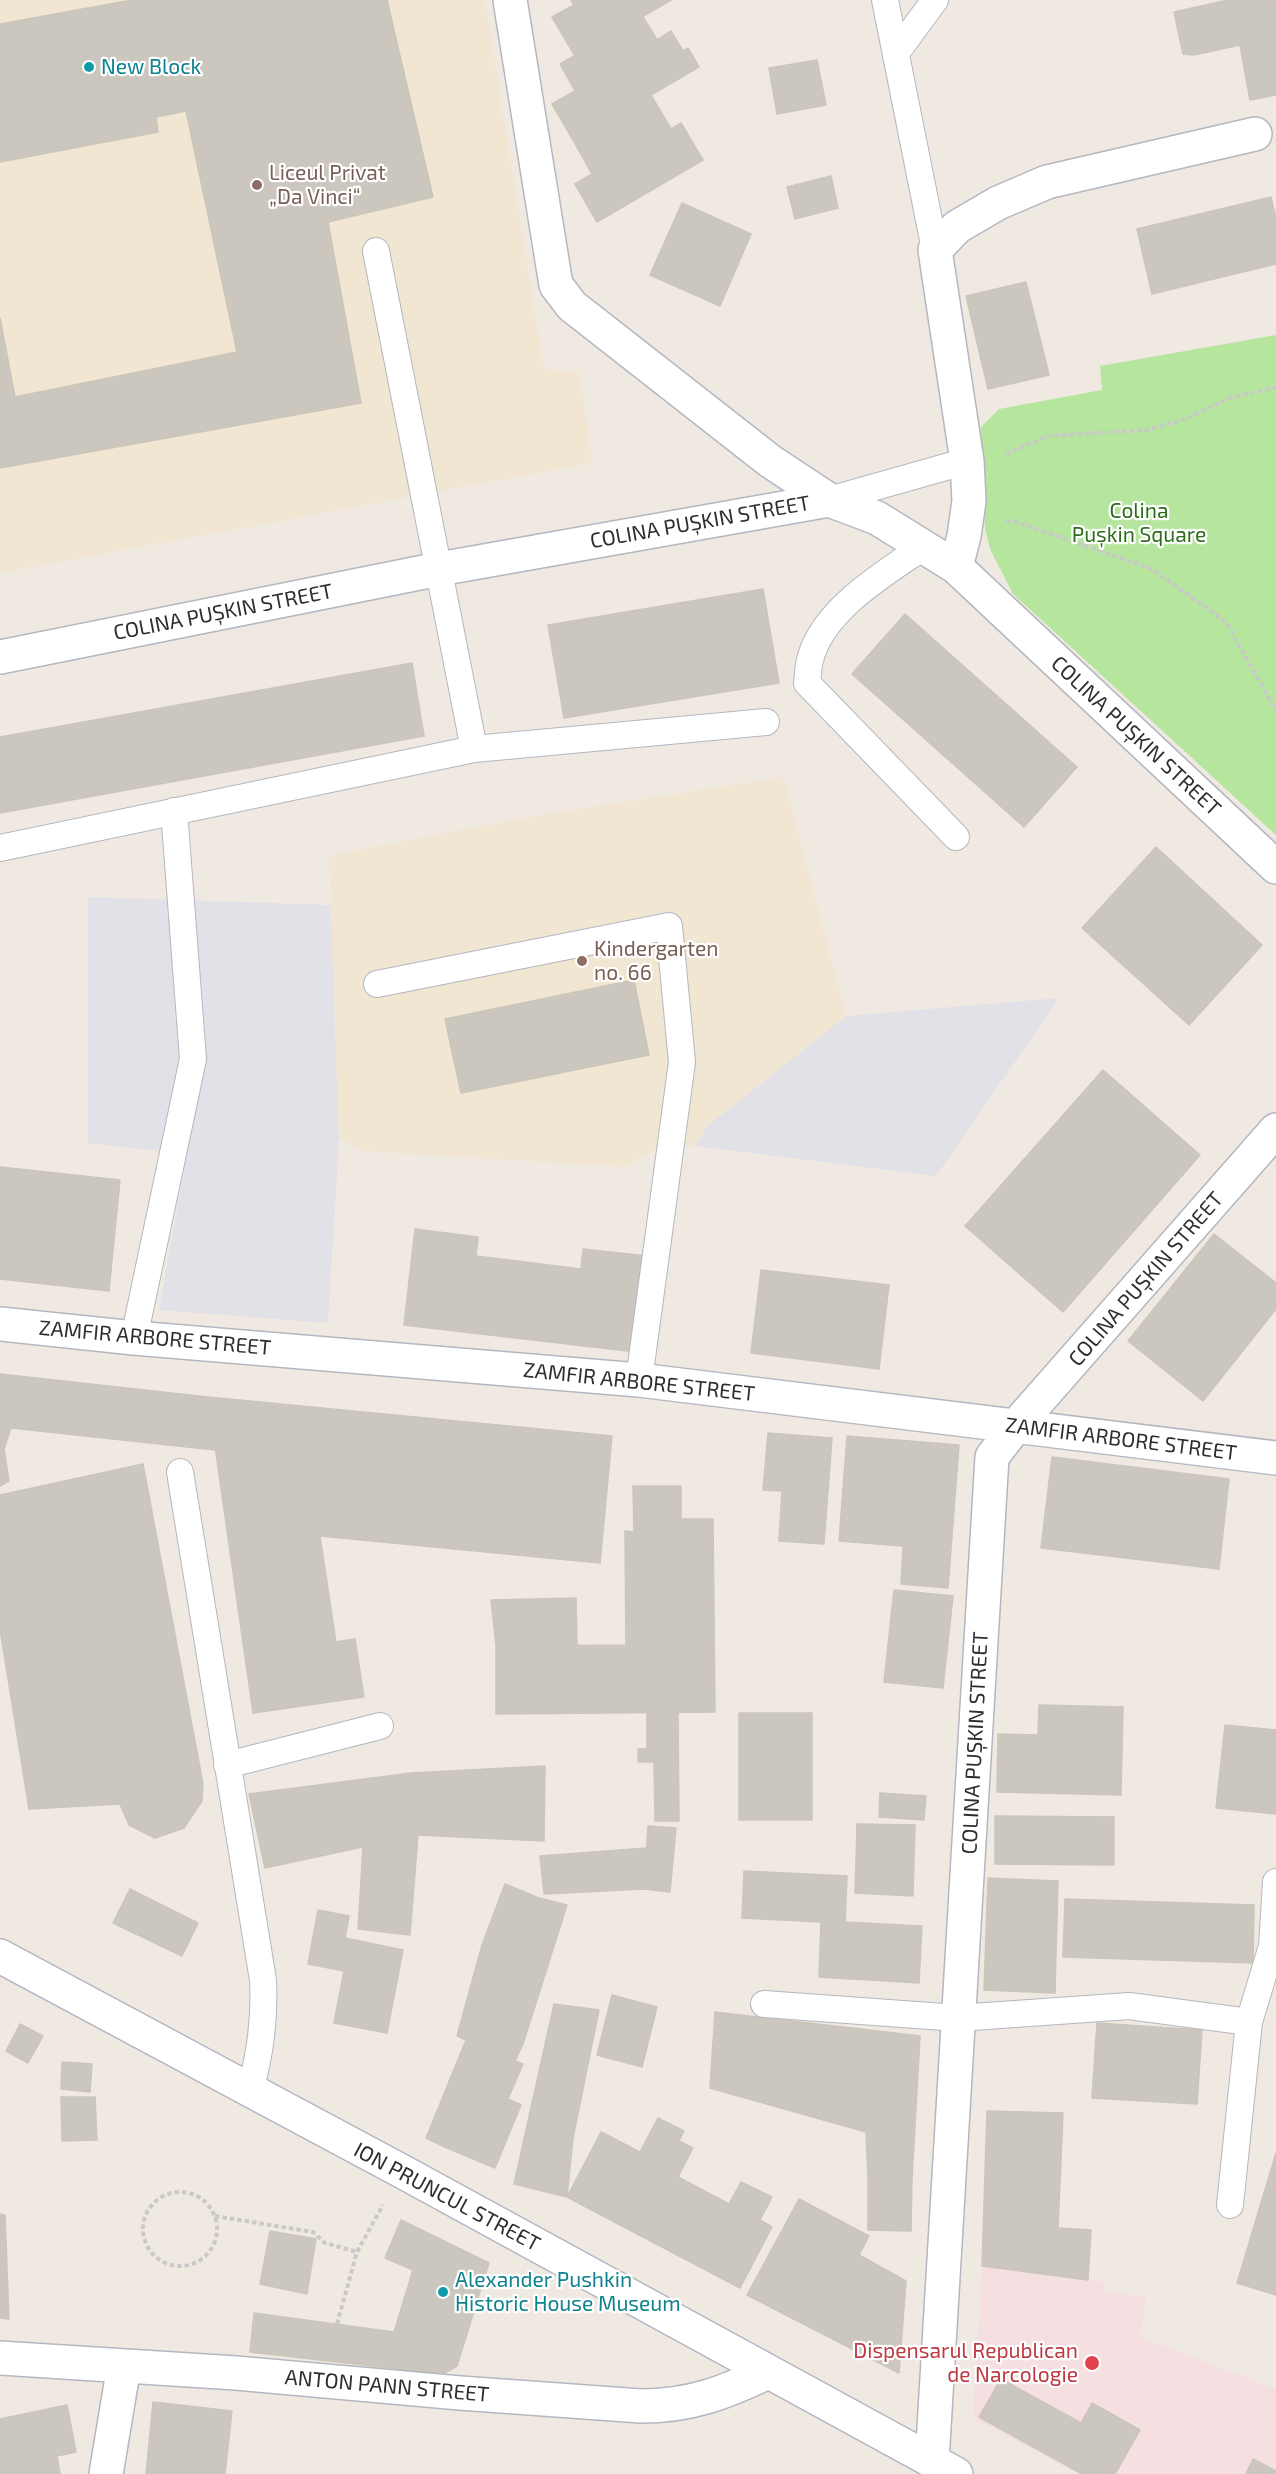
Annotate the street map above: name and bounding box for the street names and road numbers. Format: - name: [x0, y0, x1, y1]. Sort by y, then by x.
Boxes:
- street label: COLINA PUȘKIN STREET: [588, 490, 812, 554]
- street label: COLINA PUȘKIN STREET: [111, 578, 335, 646]
- street label: COLINA PUȘKIN STREET: [1046, 651, 1226, 821]
- street label: COLINA PUȘKIN STREET: [1063, 1187, 1229, 1371]
- street label: ZAMFIR ARBORE STREET: [38, 1315, 272, 1361]
- street label: ZAMFIR ARBORE STREET: [522, 1357, 756, 1407]
- street label: ZAMFIR ARBORE STREET: [1004, 1412, 1238, 1466]
- street label: COLINA PUȘKIN STREET: [957, 1631, 993, 1855]
- street label: ION PRUNCUL STREET: [350, 2137, 544, 2257]
- street label: ANTON PANN STREET: [284, 2365, 490, 2407]

